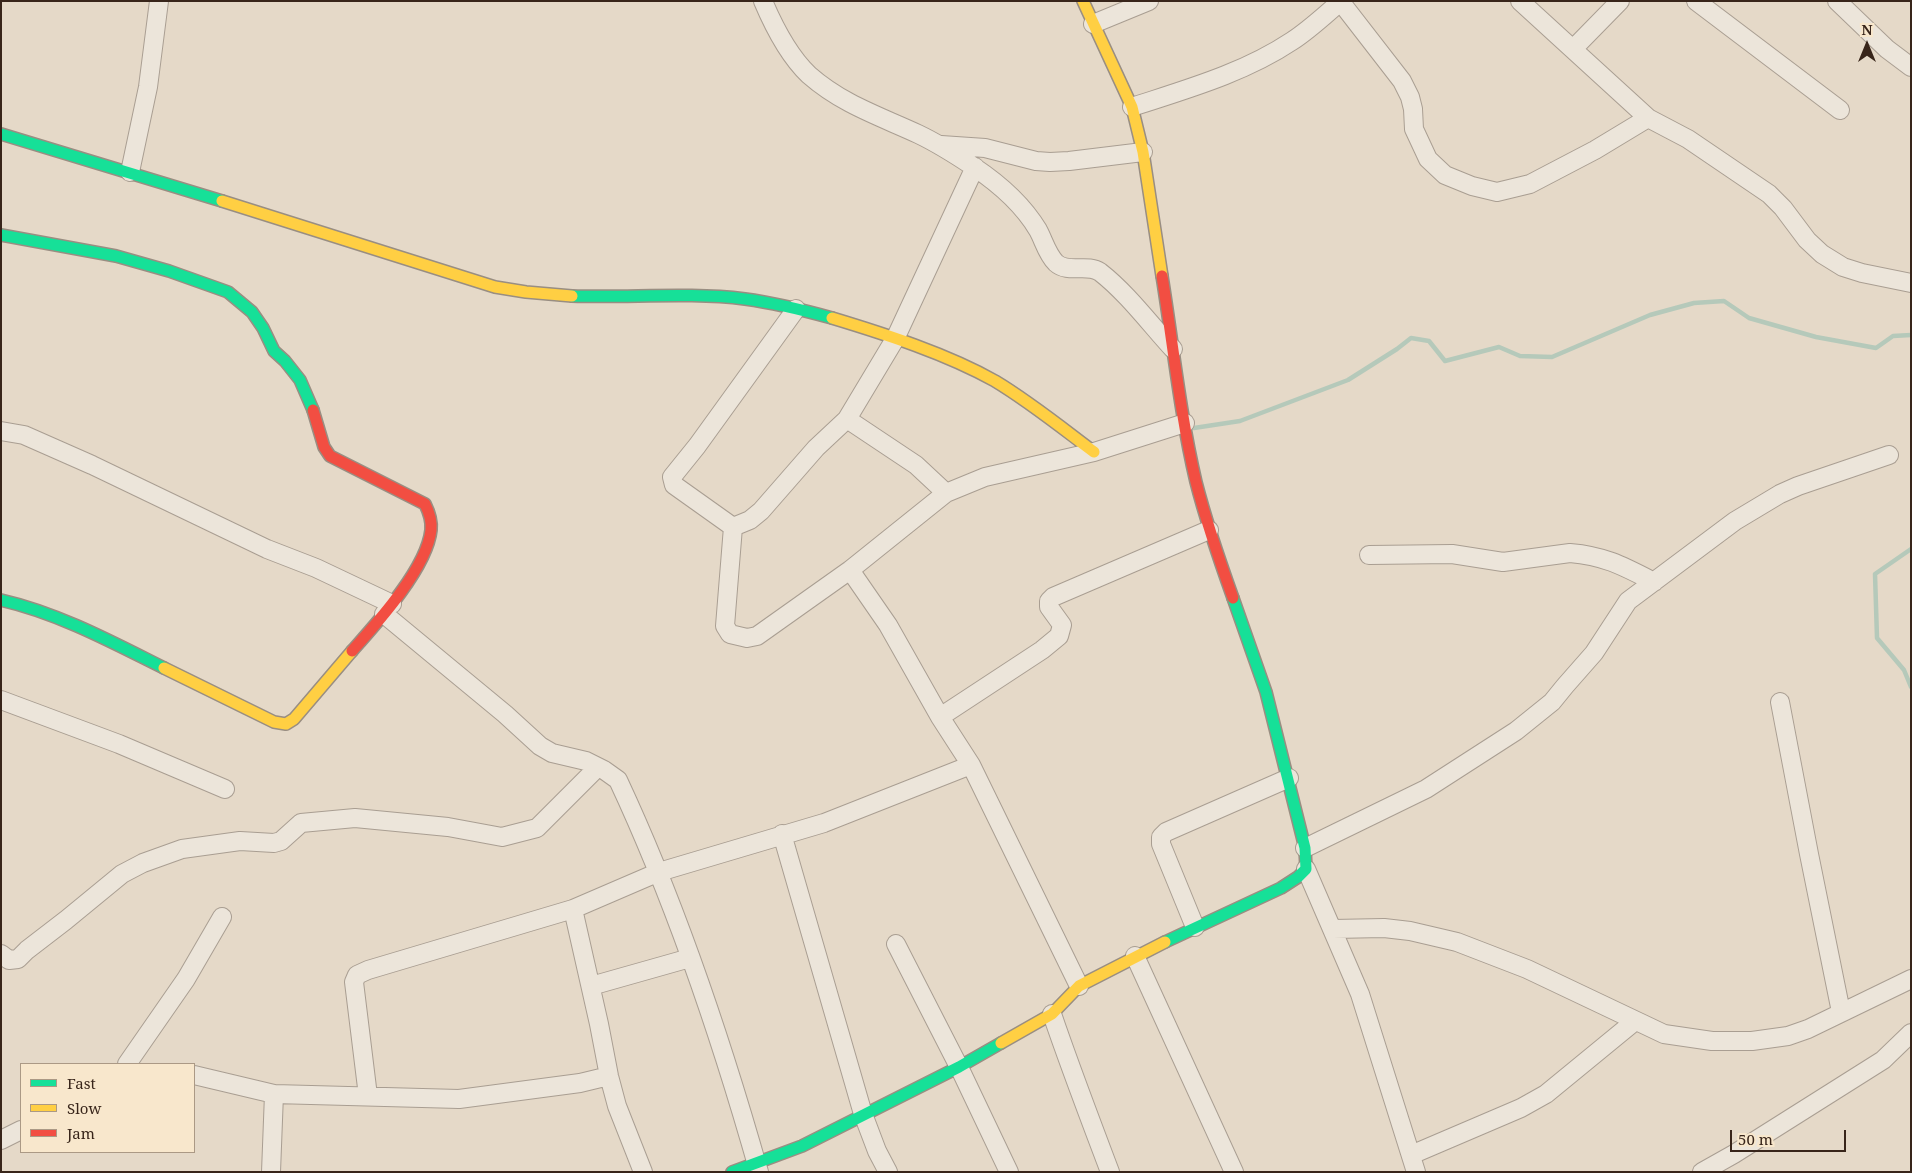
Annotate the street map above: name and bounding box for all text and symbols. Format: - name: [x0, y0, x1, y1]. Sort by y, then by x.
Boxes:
- north arrow: [1842, 20, 1892, 70]
- text: N: [1861, 20, 1873, 39]
- legend: [20, 1063, 195, 1153]
- text: Fast: [67, 1073, 96, 1093]
- text: Slow: [67, 1098, 101, 1118]
- scale bar: [1732, 1120, 1848, 1152]
- text: Jam: [67, 1123, 95, 1143]
- text: 50 m: [1738, 1129, 1773, 1149]

